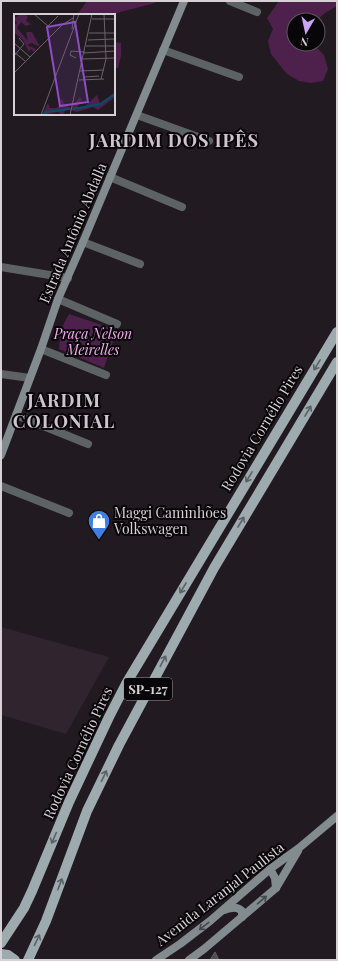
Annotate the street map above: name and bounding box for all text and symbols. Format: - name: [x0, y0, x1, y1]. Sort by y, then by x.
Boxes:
- north arrow: [286, 12, 326, 52]
- inset map: [14, 14, 115, 115]
- text: N: [299, 34, 309, 50]
- district label: JARDIM DOS IPÊS: [88, 128, 259, 152]
- street label: Estrada Antônio Abdalla: [34, 160, 111, 306]
- park label: Praça Nelson Meirelles: [53, 324, 132, 359]
- one-way arrow: [312, 359, 320, 371]
- street label: Rodovia Cornélio Pires: [216, 361, 307, 494]
- district label: JARDIM COLONIAL: [13, 388, 115, 433]
- one-way arrow: [304, 405, 312, 417]
- one-way arrow: [245, 471, 253, 483]
- place label: Maggi Caminhões Volkswagen: [113, 503, 226, 538]
- shop icon: Maggi Caminhões Volkswagen: [86, 508, 112, 541]
- one-way arrow: [237, 516, 245, 528]
- one-way arrow: [178, 582, 186, 594]
- one-way arrow: [160, 655, 168, 667]
- road number: SP-127: [124, 678, 172, 700]
- street label: Rodovia Cornélio Pires: [39, 684, 116, 822]
- one-way arrow: [101, 771, 108, 783]
- one-way arrow: [50, 832, 58, 844]
- street label: Avenida Laranjal Paulista: [151, 837, 288, 950]
- one-way arrow: [56, 879, 64, 891]
- one-way arrow: [257, 895, 268, 904]
- one-way arrow: [198, 922, 209, 930]
- one-way arrow: [34, 935, 41, 947]

